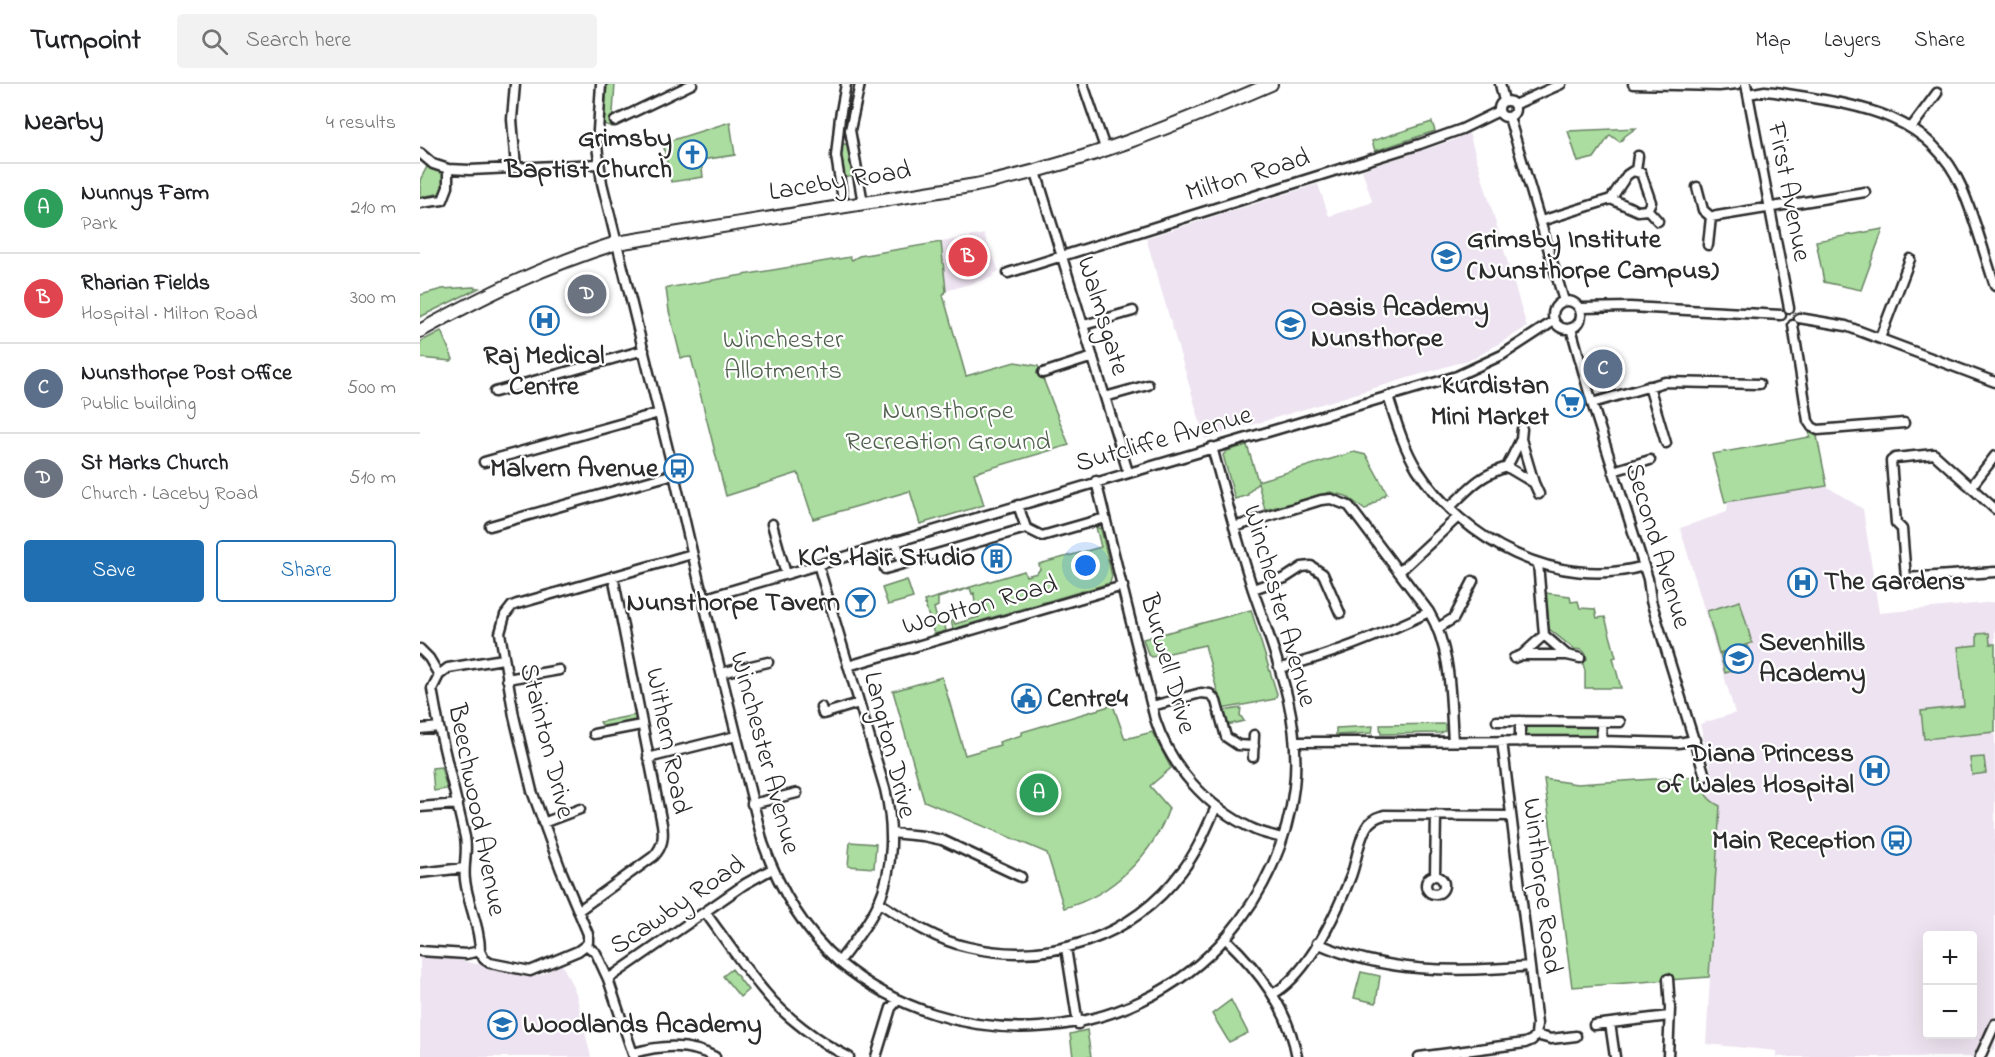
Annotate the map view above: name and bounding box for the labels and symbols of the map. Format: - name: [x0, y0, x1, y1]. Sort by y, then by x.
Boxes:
- street label: First Avenue: [1755, 118, 1821, 266]
- place label: Grimsby Baptist Church: [503, 120, 672, 190]
- church icon: Grimsby Baptist Church: [677, 139, 709, 171]
- street label: Milton Road: [1181, 139, 1315, 213]
- street label: Laceby Road: [766, 152, 914, 212]
- place label: Grimsby Institute (Nunsthorpe Campus): [1467, 221, 1719, 291]
- pin: B: [948, 234, 988, 279]
- school or university icon: Grimsby Institute (Nunsthorpe Campus): [1430, 240, 1462, 272]
- street label: Walmsgate: [1065, 252, 1139, 381]
- pin: D: [568, 272, 606, 316]
- place label: Oasis Academy Nunsthorpe: [1311, 289, 1489, 359]
- hospital icon: Raj Medical Centre: [528, 305, 560, 337]
- school or university icon: Oasis Academy Nunsthorpe: [1274, 308, 1306, 340]
- park label: Winchester Allotments: [723, 321, 844, 391]
- place label: Raj Medical Centre: [483, 337, 605, 407]
- pin: C: [1584, 346, 1622, 392]
- place label: Kurdistan Mini Market: [1430, 367, 1550, 437]
- supermarket icon: Kurdistan Mini Market: [1554, 386, 1586, 418]
- park label: Nunsthorpe Recreation Ground: [845, 392, 1051, 462]
- street label: Sutcliffe Avenue: [1071, 396, 1258, 484]
- place label: Malvern Avenue: [490, 450, 659, 489]
- bus stop icon: Malvern Avenue: [663, 453, 695, 485]
- street label: Second Avenue: [1613, 458, 1701, 635]
- street label: Winchester Avenue: [1232, 501, 1327, 712]
- place label: KC's Hair Studio: [798, 539, 975, 578]
- building icon: KC's Hair Studio: [980, 542, 1012, 574]
- your location: [1071, 551, 1100, 580]
- place label: The Gardens: [1824, 563, 1965, 602]
- street label: Wootton Road: [898, 565, 1062, 647]
- hospital icon: The Gardens: [1787, 566, 1819, 598]
- place label: Nunsthorpe Tavern: [626, 584, 840, 623]
- bar icon: Nunsthorpe Tavern: [845, 587, 877, 619]
- street label: Burwell Drive: [1128, 588, 1206, 739]
- place label: Sevenhills Academy: [1759, 624, 1866, 694]
- school or university icon: Sevenhills Academy: [1722, 643, 1754, 675]
- street label: Winchester Avenue: [718, 647, 810, 859]
- street label: Stainton Drive: [508, 659, 584, 824]
- street label: Withern Road: [634, 664, 700, 818]
- street label: Langton Drive: [852, 668, 926, 823]
- place label: Centre4: [1047, 680, 1129, 719]
- public building icon: Centre4: [1010, 683, 1042, 715]
- street label: Beechwood Avenue: [436, 700, 516, 920]
- place label: Diana Princess of Wales Hospital: [1657, 735, 1854, 805]
- hospital icon: Diana Princess of Wales Hospital: [1859, 754, 1891, 786]
- pin: A: [1020, 770, 1058, 816]
- street label: Winthorpe Road: [1511, 796, 1571, 976]
- place label: Main Reception: [1712, 822, 1875, 861]
- bus stop icon: Main Reception: [1880, 825, 1912, 857]
- street label: Scawby Road: [603, 846, 753, 966]
- place label: Woodlands Academy: [523, 1006, 762, 1045]
- school or university icon: Woodlands Academy: [486, 1009, 518, 1041]

